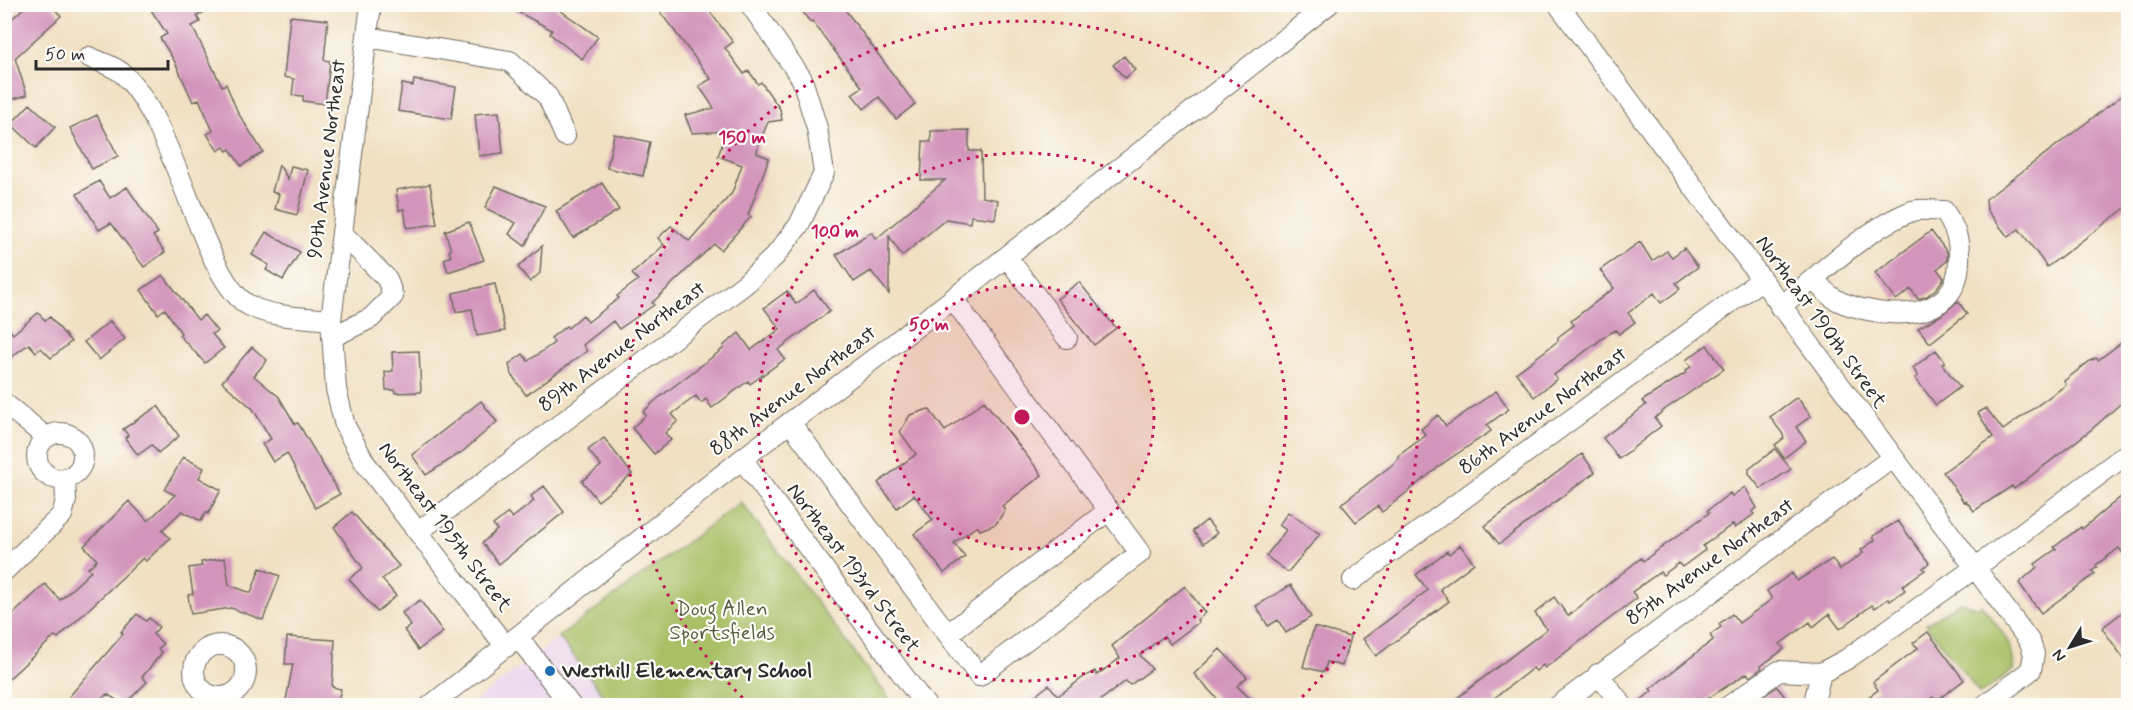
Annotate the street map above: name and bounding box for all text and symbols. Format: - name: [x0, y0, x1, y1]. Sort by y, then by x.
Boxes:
- scale bar: [36, 33, 168, 71]
- text: 50 m: [45, 43, 85, 67]
- street label: 90th Avenue Northeast: [301, 57, 353, 260]
- text: 150 m: [718, 126, 766, 150]
- text: 100 m: [811, 220, 859, 244]
- street label: Northeast 190th Street: [1749, 230, 1894, 415]
- street label: 89th Avenue Northeast: [533, 275, 712, 419]
- text: 50 m: [909, 313, 949, 337]
- street label: 88th Avenue Northeast: [704, 319, 882, 463]
- street label: 86th Avenue Northeast: [1453, 340, 1633, 482]
- centre of rings: [1012, 407, 1032, 427]
- street label: Northeast 195th Street: [372, 436, 519, 618]
- street label: Northeast 193rd Street: [780, 477, 926, 659]
- street label: 85th Avenue Northeast: [1620, 491, 1800, 632]
- park label: Doug Allen Sportsfields: [669, 595, 775, 647]
- north arrow: [2040, 617, 2100, 677]
- text: N: [2048, 645, 2071, 666]
- place label: Westhill Elementary School: [561, 657, 812, 685]
- marker: Westhill Elementary School: [543, 664, 557, 678]

